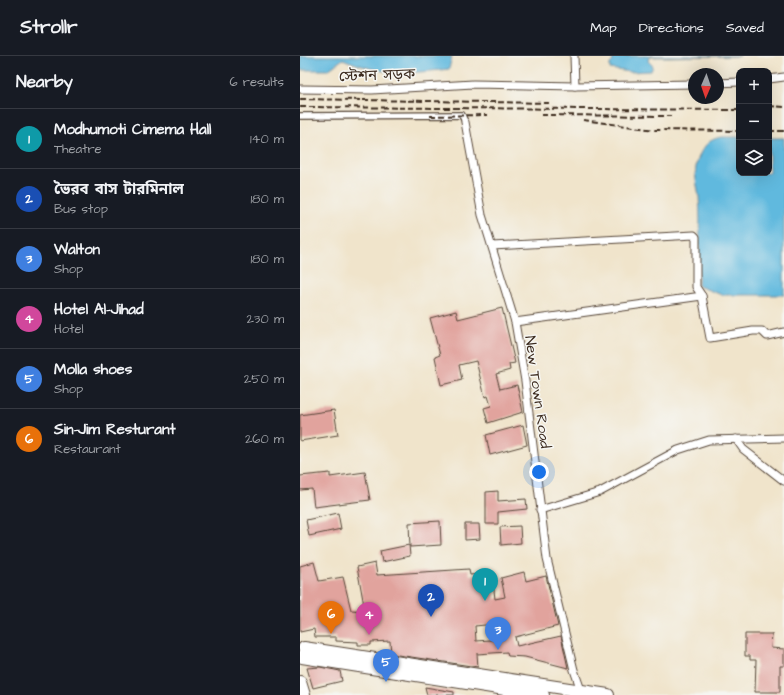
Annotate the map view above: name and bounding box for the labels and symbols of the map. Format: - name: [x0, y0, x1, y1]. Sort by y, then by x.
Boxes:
- street label: স্টেশন সড়ক: [339, 64, 416, 87]
- north arrow: [688, 68, 724, 104]
- street label: New Town Road: [519, 334, 556, 450]
- your location: [529, 462, 549, 482]
- pin: 1: [472, 568, 498, 601]
- pin: 2: [418, 584, 444, 617]
- pin: 6: [318, 601, 344, 634]
- pin: 4: [356, 602, 382, 635]
- pin: 3: [485, 617, 511, 650]
- pin: 5: [373, 649, 399, 682]

